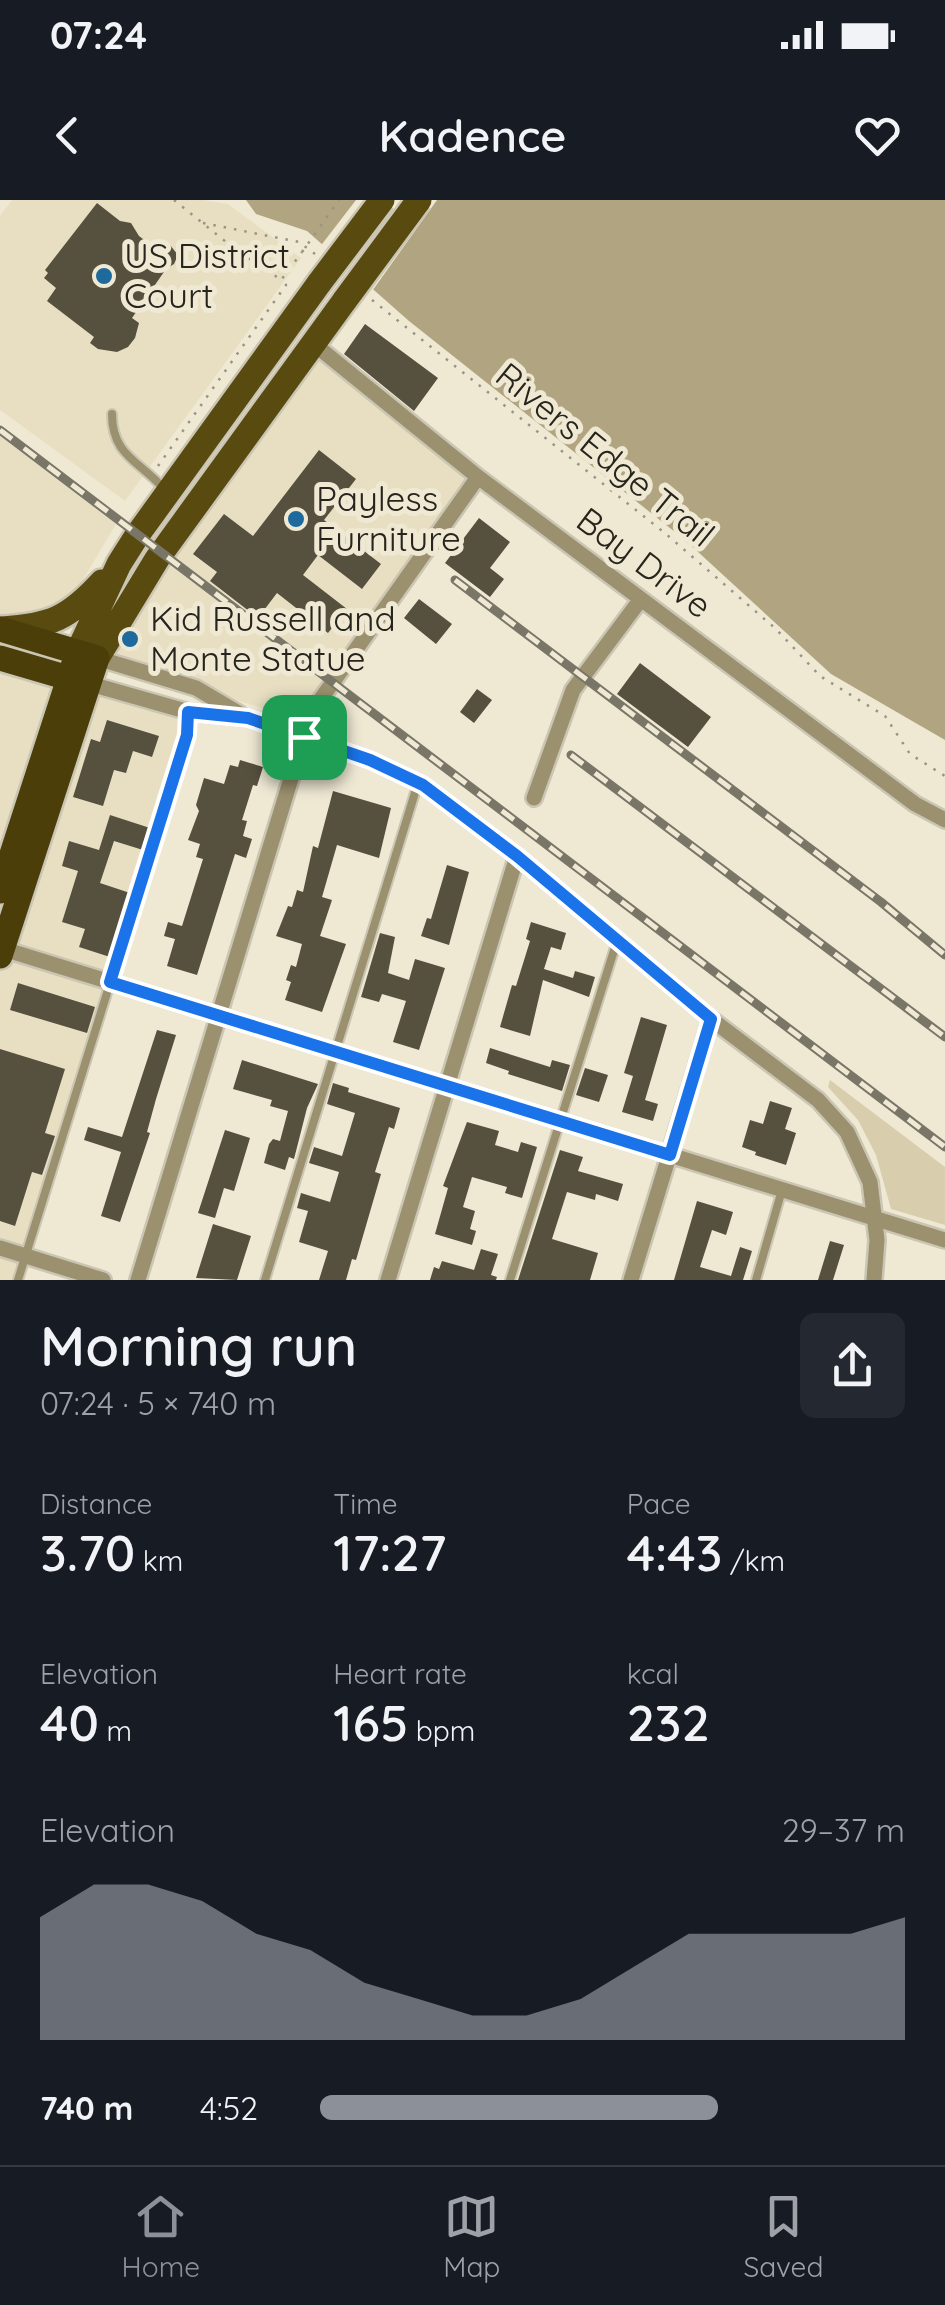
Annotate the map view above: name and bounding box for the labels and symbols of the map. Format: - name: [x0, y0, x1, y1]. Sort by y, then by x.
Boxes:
- place label: US District Court: [124, 233, 290, 317]
- marker: US District Court: [93, 265, 115, 287]
- street label: Rivers Edge Trail: [487, 353, 724, 556]
- place label: Payless Furniture: [316, 476, 461, 560]
- street label: Bay Drive: [568, 497, 721, 627]
- marker: Payless Furniture: [285, 508, 307, 530]
- place label: Kid Russell and Monte Statue: [150, 596, 396, 680]
- marker: Kid Russell and Monte Statue: [119, 628, 141, 650]
- pin: [262, 695, 347, 780]

